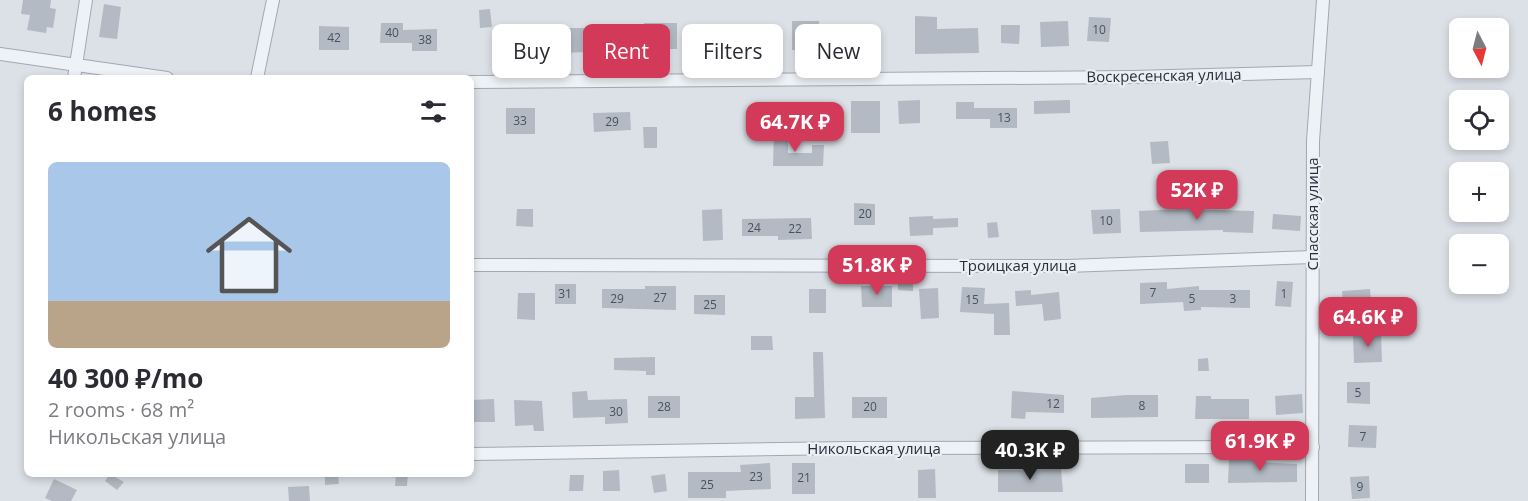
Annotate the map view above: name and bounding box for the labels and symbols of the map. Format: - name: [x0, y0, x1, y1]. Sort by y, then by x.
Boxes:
- north arrow: [1449, 18, 1509, 78]
- house number: 10: [1092, 21, 1106, 38]
- house number: 40: [385, 24, 399, 41]
- house number: 42: [327, 29, 341, 46]
- house number: 38: [418, 31, 432, 48]
- street label: Воскресенская улица: [1086, 64, 1242, 86]
- pin: 64.7K ₽: [740, 102, 850, 153]
- house number: 13: [997, 109, 1011, 126]
- house number: 33: [513, 112, 527, 129]
- house number: 29: [605, 113, 619, 130]
- street label: Спасская улица: [1302, 157, 1322, 271]
- pin: 52K ₽: [1155, 170, 1239, 221]
- house number: 20: [858, 205, 872, 222]
- house number: 10: [1099, 212, 1113, 229]
- house number: 24: [747, 219, 761, 236]
- house number: 22: [788, 220, 802, 237]
- pin: 51.8K ₽: [822, 245, 932, 296]
- street label: Троицкая улица: [959, 255, 1077, 275]
- house number: 7: [1150, 284, 1157, 301]
- house number: 31: [558, 285, 572, 302]
- house number: 1: [1281, 285, 1287, 302]
- house number: 27: [653, 289, 667, 306]
- house number: 29: [610, 290, 624, 307]
- house number: 5: [1189, 290, 1196, 307]
- house number: 3: [1230, 290, 1237, 307]
- house number: 15: [965, 291, 979, 308]
- house number: 25: [703, 296, 717, 313]
- pin: 64.6K ₽: [1313, 297, 1423, 348]
- house number: 5: [1355, 384, 1362, 401]
- house number: 12: [1046, 395, 1060, 412]
- house number: 8: [1139, 397, 1146, 414]
- house number: 28: [657, 398, 671, 415]
- house number: 20: [863, 398, 877, 415]
- house number: 30: [609, 403, 623, 420]
- pin: 61.9K ₽: [1205, 421, 1315, 472]
- house number: 7: [1360, 428, 1367, 445]
- pin: 40.3K ₽: [975, 430, 1085, 481]
- street label: Никольская улица: [807, 438, 941, 458]
- house number: 23: [749, 468, 763, 485]
- house number: 21: [797, 469, 811, 486]
- house number: 25: [700, 476, 714, 493]
- house number: 9: [1357, 478, 1364, 495]

